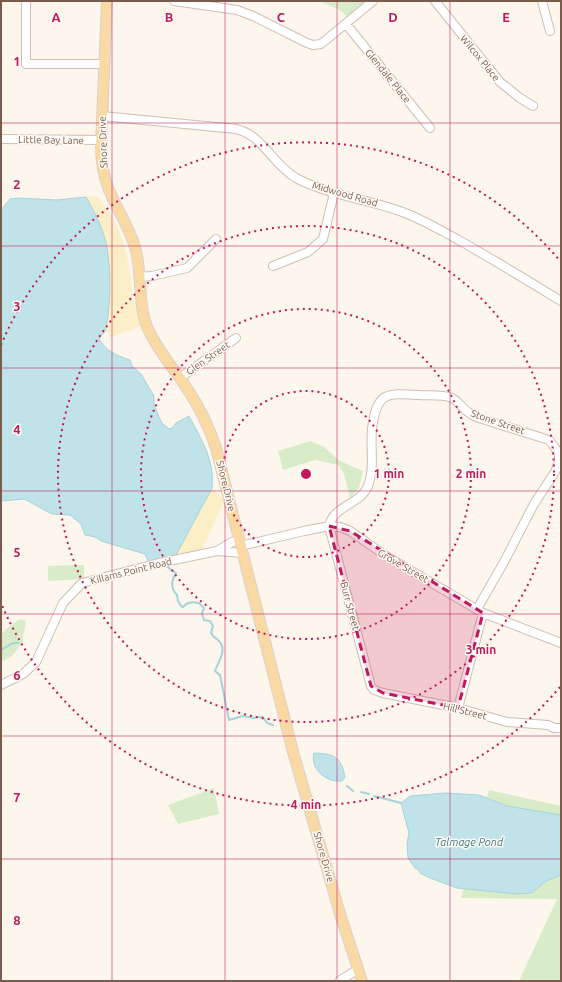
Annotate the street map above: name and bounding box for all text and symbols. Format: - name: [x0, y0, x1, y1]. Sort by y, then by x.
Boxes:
- text: A: [51, 10, 61, 24]
- text: B: [165, 10, 174, 24]
- text: C: [277, 10, 286, 24]
- text: D: [388, 10, 398, 24]
- text: E: [502, 10, 510, 24]
- street label: Wilcox Place: [458, 33, 502, 83]
- street label: Glendale Place: [363, 47, 413, 105]
- text: 1: [13, 54, 21, 68]
- street label: Shore Drive: [97, 116, 109, 168]
- street label: Little Bay Lane: [18, 134, 84, 146]
- text: 2: [13, 177, 21, 191]
- street label: Midwood Road: [311, 179, 379, 209]
- text: 3: [13, 299, 21, 313]
- street label: Glen Street: [184, 339, 232, 377]
- street label: Stone Street: [470, 408, 527, 436]
- text: 4: [13, 422, 21, 436]
- street label: Shore Drive: [214, 459, 238, 513]
- centre of rings: [299, 467, 313, 481]
- text: 1 min: [374, 467, 404, 480]
- text: 2 min: [456, 467, 486, 480]
- text: 5: [13, 545, 21, 559]
- street label: Grove Street: [376, 547, 430, 585]
- street label: Killams Point Road: [89, 556, 173, 586]
- street label: Burr Street: [338, 580, 362, 632]
- text: 3 min: [466, 643, 496, 656]
- text: 6: [13, 668, 21, 682]
- street label: Hill Street: [442, 700, 488, 722]
- text: 7: [13, 790, 21, 804]
- text: 4 min: [291, 798, 321, 811]
- street label: Shore Drive: [312, 830, 336, 884]
- water label: Talmage Pond: [435, 836, 504, 848]
- text: 8: [13, 913, 21, 927]

